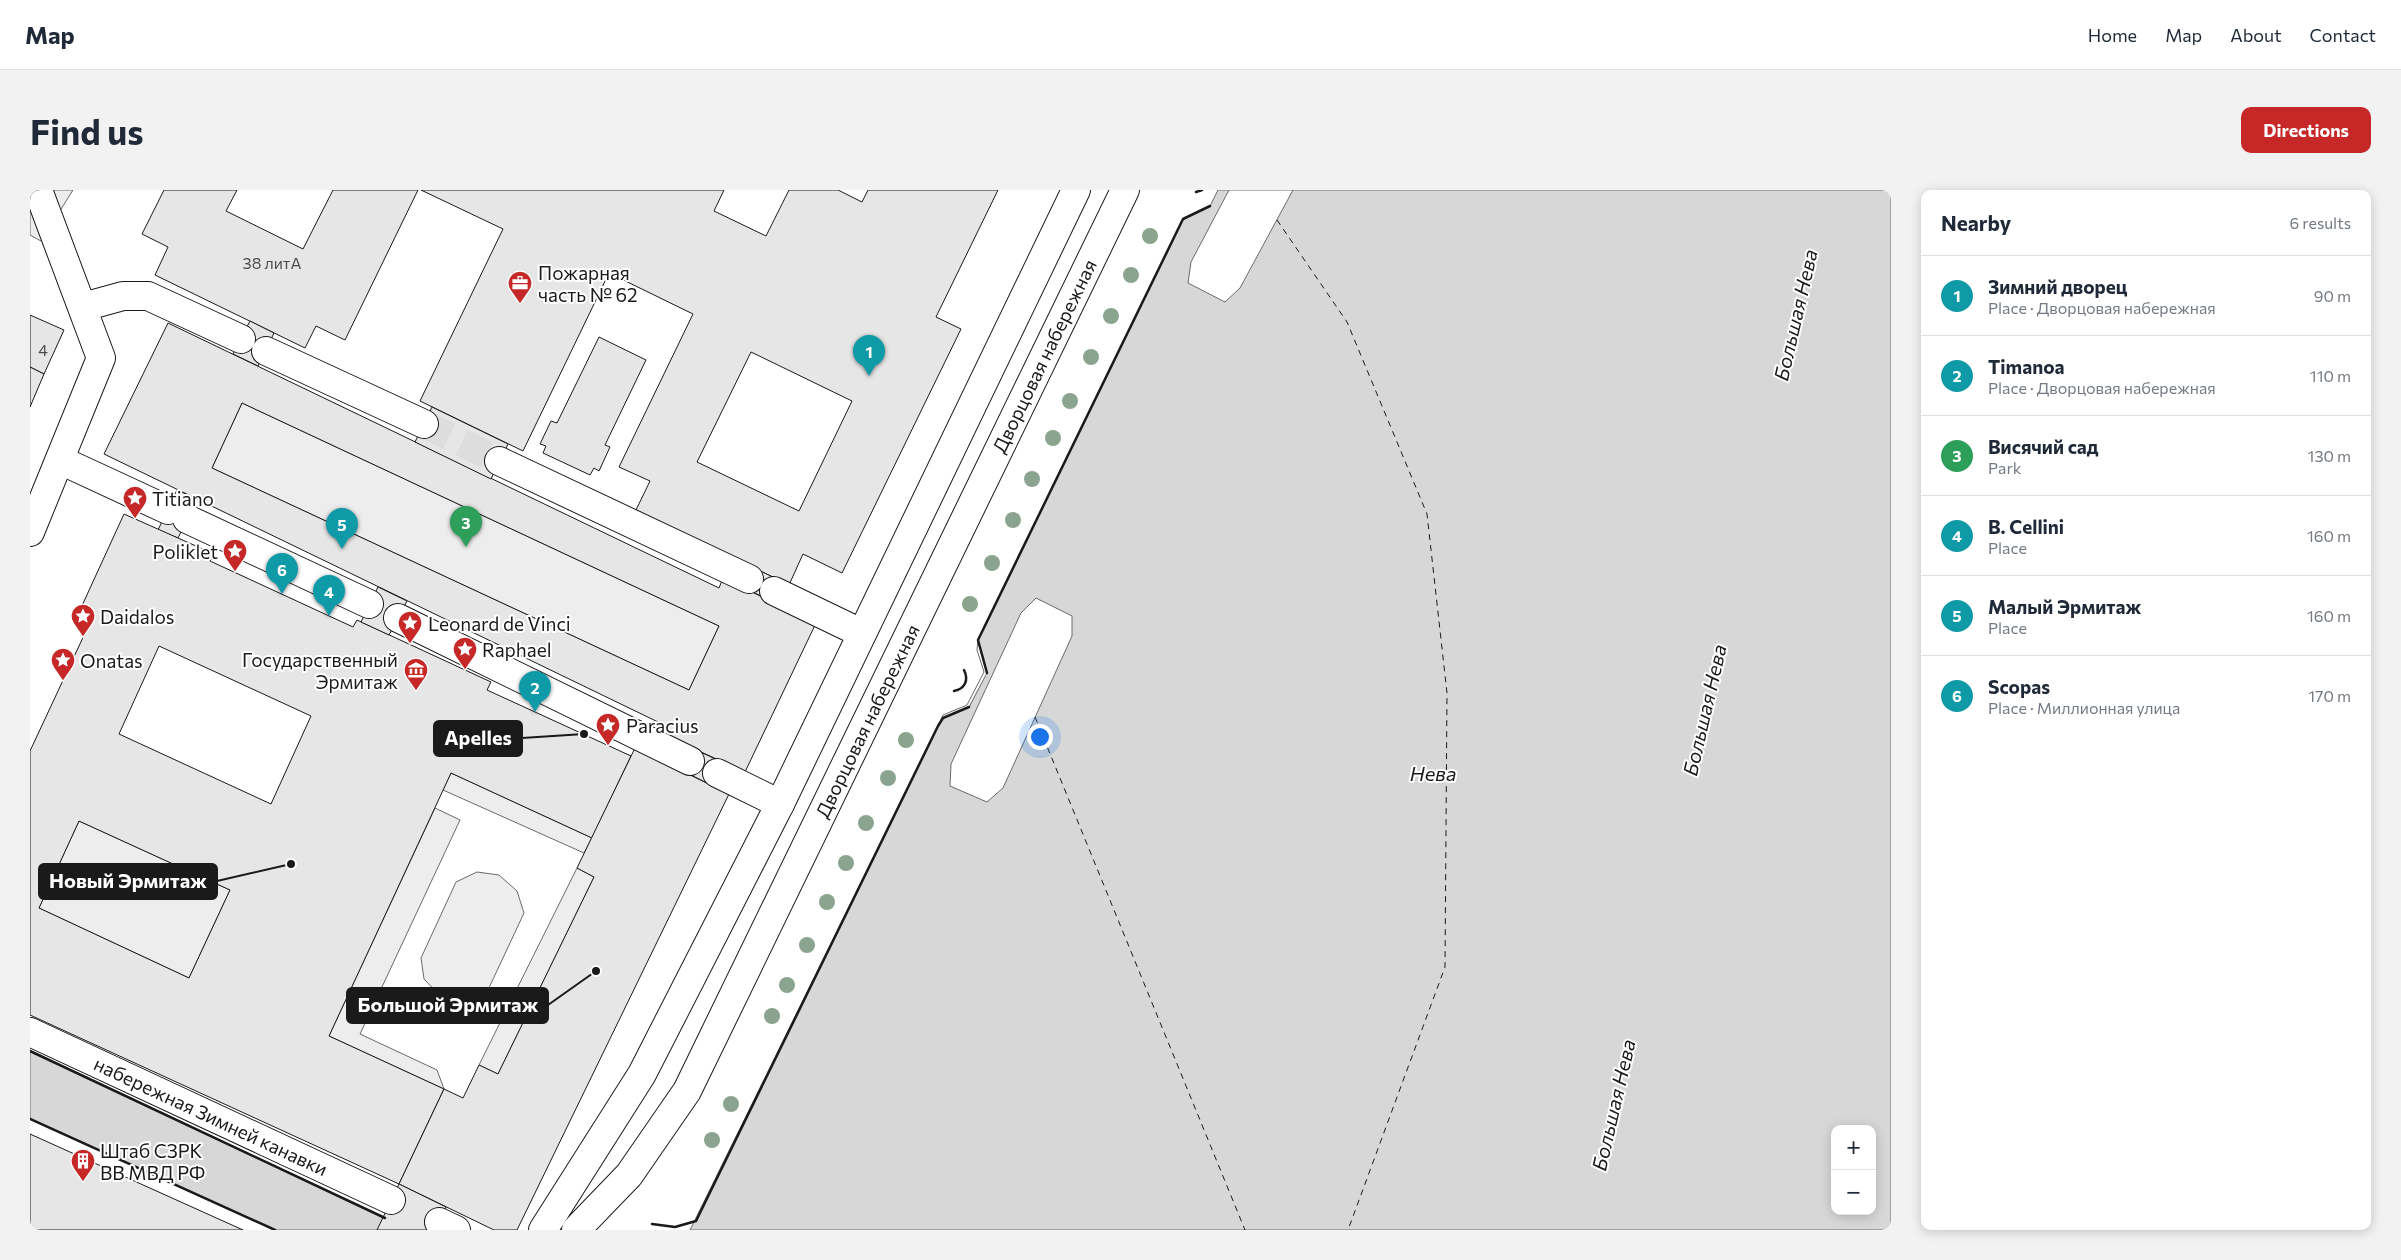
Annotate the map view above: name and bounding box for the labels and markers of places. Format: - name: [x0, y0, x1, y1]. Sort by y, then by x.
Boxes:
- place label: Пожарная часть № 62: [538, 261, 638, 306]
- office icon: Пожарная часть № 62: [507, 270, 533, 304]
- pin: 1: [853, 335, 885, 376]
- place icon: Titiano: [122, 485, 148, 519]
- place label: Titiano: [152, 487, 214, 510]
- pin: 3: [450, 506, 482, 547]
- pin: 5: [326, 508, 358, 549]
- place icon: Poliklet: [222, 538, 248, 572]
- place label: Poliklet: [153, 540, 218, 563]
- pin: 6: [266, 553, 298, 594]
- pin: 4: [313, 575, 345, 616]
- place icon: Daidalos: [70, 603, 96, 637]
- place label: Daidalos: [100, 605, 174, 628]
- place icon: Leonard de Vinci: [397, 610, 423, 644]
- place label: Leonard de Vinci: [428, 612, 571, 635]
- place icon: Raphael: [452, 636, 478, 670]
- place label: Raphael: [482, 638, 552, 661]
- place icon: Onatas: [50, 647, 76, 681]
- place label: Государственный Эрмитаж: [242, 648, 398, 693]
- place label: Onatas: [80, 649, 143, 672]
- museum icon: Государственный Эрмитаж: [403, 657, 429, 691]
- pin: 2: [519, 671, 551, 712]
- place icon: Paracius: [595, 712, 621, 746]
- place label: Paracius: [626, 714, 699, 737]
- callout: Apelles: [434, 721, 522, 756]
- callout: Новый Эрмитаж: [39, 864, 217, 899]
- callout: Большой Эрмитаж: [347, 988, 548, 1023]
- place label: Штаб СЗРК ВВ МВД РФ: [100, 1139, 205, 1184]
- building icon: Штаб СЗРК ВВ МВД РФ: [70, 1148, 96, 1182]

